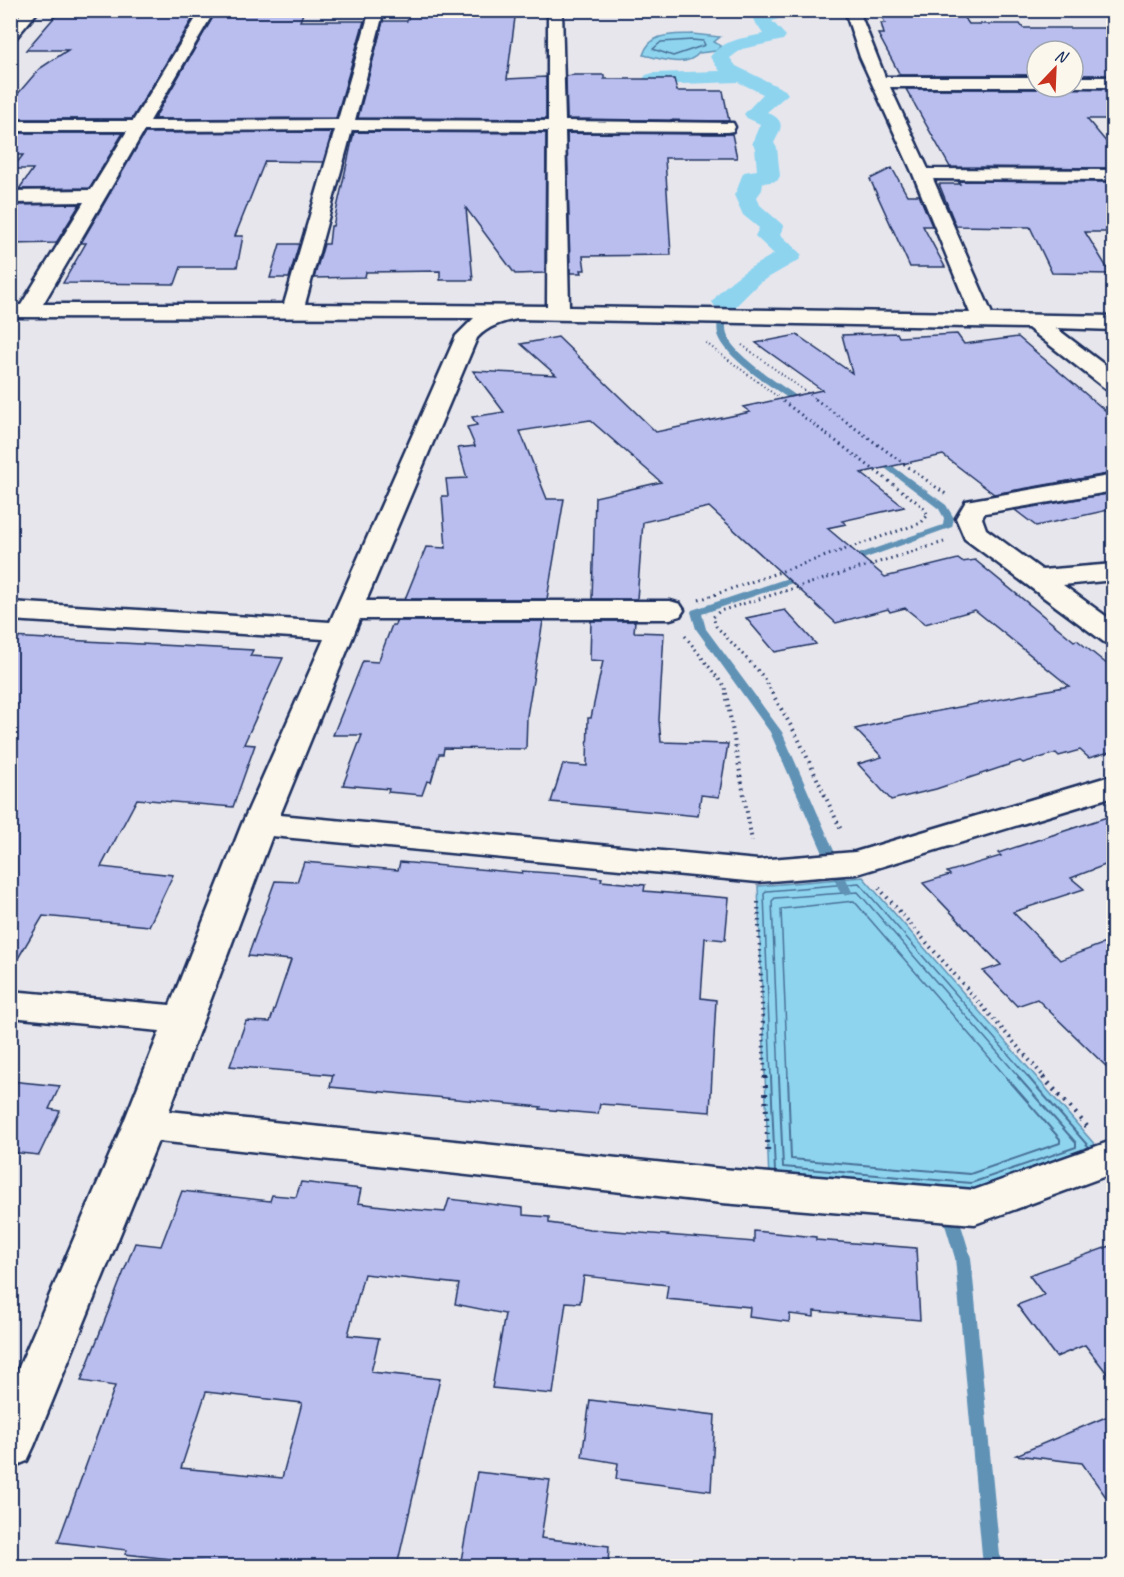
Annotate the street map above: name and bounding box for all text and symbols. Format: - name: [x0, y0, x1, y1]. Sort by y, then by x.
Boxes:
- north arrow: [1025, 39, 1085, 99]
- text: N: [1052, 45, 1072, 68]

